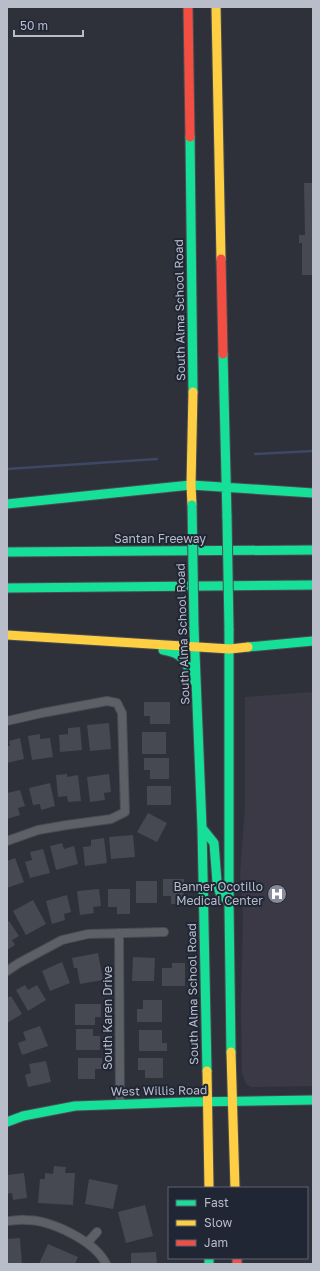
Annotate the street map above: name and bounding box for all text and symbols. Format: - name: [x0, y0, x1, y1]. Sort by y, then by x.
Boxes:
- scale bar: [14, 12, 83, 38]
- text: 50 m: [20, 18, 48, 33]
- street label: South Alma School Road: [171, 239, 188, 381]
- street label: Santan Freeway: [114, 531, 206, 546]
- street label: South Alma School Road: [173, 563, 192, 705]
- place label: Banner Ocotillo Medical Center: [173, 879, 263, 908]
- hospital icon: Banner Ocotillo Medical Center: [266, 883, 288, 905]
- street label: South Alma School Road: [184, 923, 201, 1065]
- street label: South Karen Drive: [100, 966, 115, 1070]
- street label: West Willis Road: [111, 1082, 207, 1099]
- legend: [168, 1187, 308, 1259]
- text: Fast: [204, 1195, 229, 1210]
- text: Slow: [204, 1215, 232, 1230]
- text: Jam: [204, 1235, 228, 1250]

